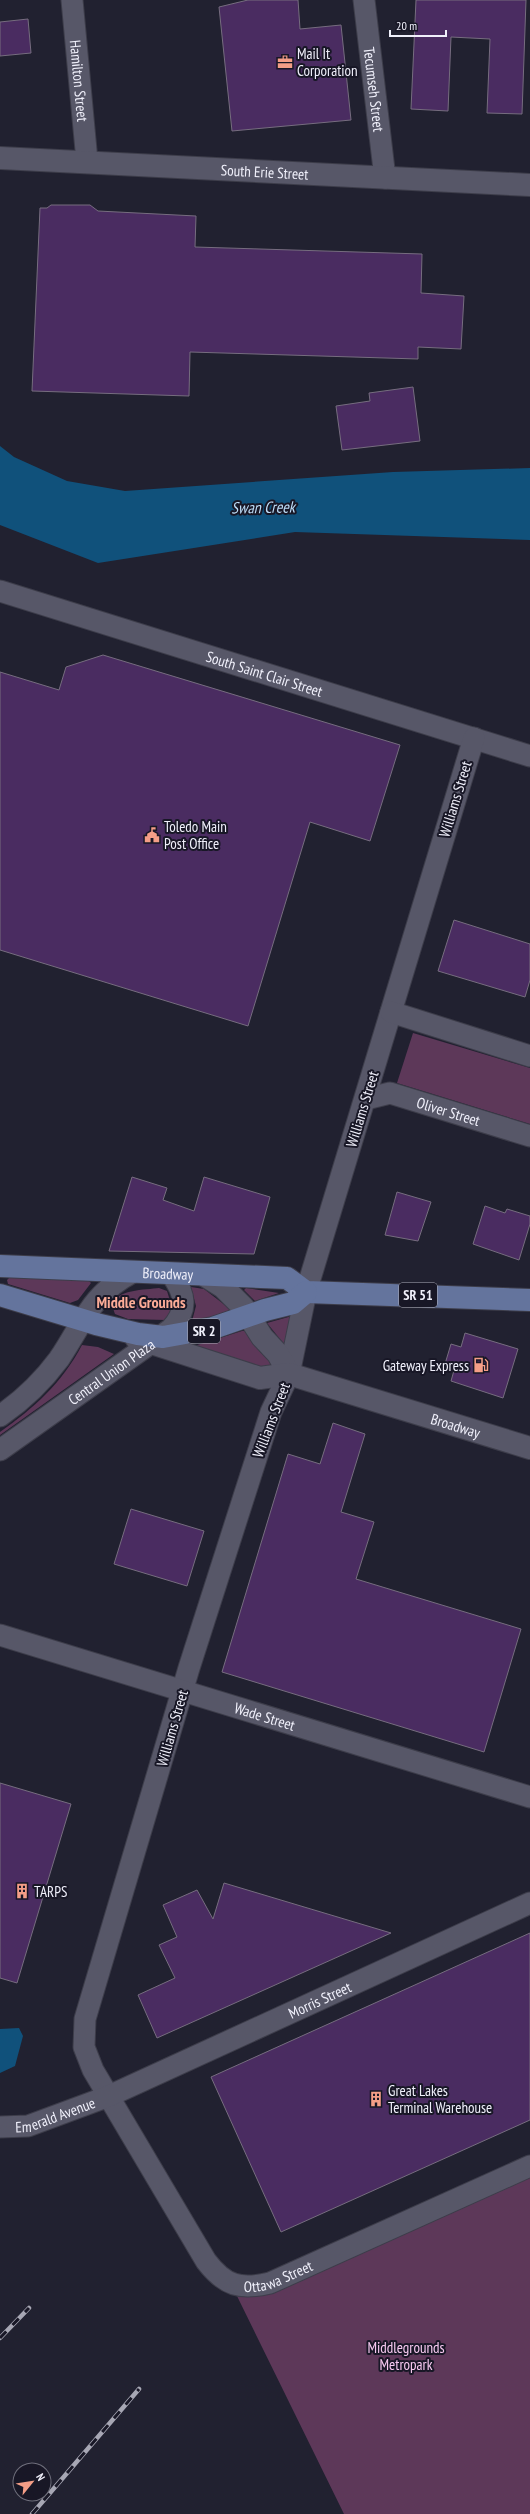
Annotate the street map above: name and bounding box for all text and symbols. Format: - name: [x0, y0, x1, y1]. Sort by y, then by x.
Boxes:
- scale bar: [390, 12, 446, 38]
- text: 20 m: [396, 18, 417, 33]
- street label: Hamilton Street: [66, 39, 93, 122]
- place label: Mail It Corporation: [297, 44, 358, 80]
- street label: Tecumseh Street: [360, 46, 389, 133]
- office icon: Mail It Corporation: [276, 53, 294, 71]
- street label: South Erie Street: [220, 160, 309, 183]
- water label: Swan Creek: [231, 496, 297, 518]
- street label: South Saint Clair Street: [204, 646, 325, 700]
- street label: Williams Street: [434, 759, 476, 839]
- place label: Toledo Main Post Office: [164, 817, 227, 853]
- public building icon: Toledo Main Post Office: [143, 826, 161, 844]
- street label: Williams Street: [341, 1069, 383, 1149]
- street label: Oliver Street: [414, 1092, 483, 1130]
- street label: Broadway: [142, 1262, 194, 1284]
- road number: SR 51: [399, 1283, 437, 1307]
- district label: Middle Grounds: [96, 1292, 186, 1312]
- road number: SR 2: [188, 1319, 220, 1343]
- street label: Central Union Plaza: [64, 1334, 158, 1409]
- place label: Gateway Express: [383, 1356, 469, 1375]
- fuel station icon: Gateway Express: [472, 1356, 490, 1374]
- street label: Williams Street: [248, 1380, 294, 1460]
- street label: Broadway: [429, 1409, 483, 1442]
- street label: Williams Street: [152, 1688, 192, 1768]
- street label: Wade Street: [232, 1698, 298, 1734]
- building icon: TARPS: [13, 1882, 31, 1900]
- place label: TARPS: [34, 1882, 67, 1901]
- street label: Morris Street: [285, 1977, 354, 2022]
- place label: Great Lakes Terminal Warehouse: [388, 2081, 492, 2117]
- building icon: Great Lakes Terminal Warehouse: [367, 2090, 385, 2108]
- street label: Emerald Avenue: [15, 2093, 98, 2136]
- street label: Ottawa Street: [244, 2256, 315, 2296]
- park label: Middlegrounds Metropark: [367, 2338, 445, 2374]
- north arrow: [12, 2462, 52, 2502]
- text: N: [33, 2471, 48, 2483]

